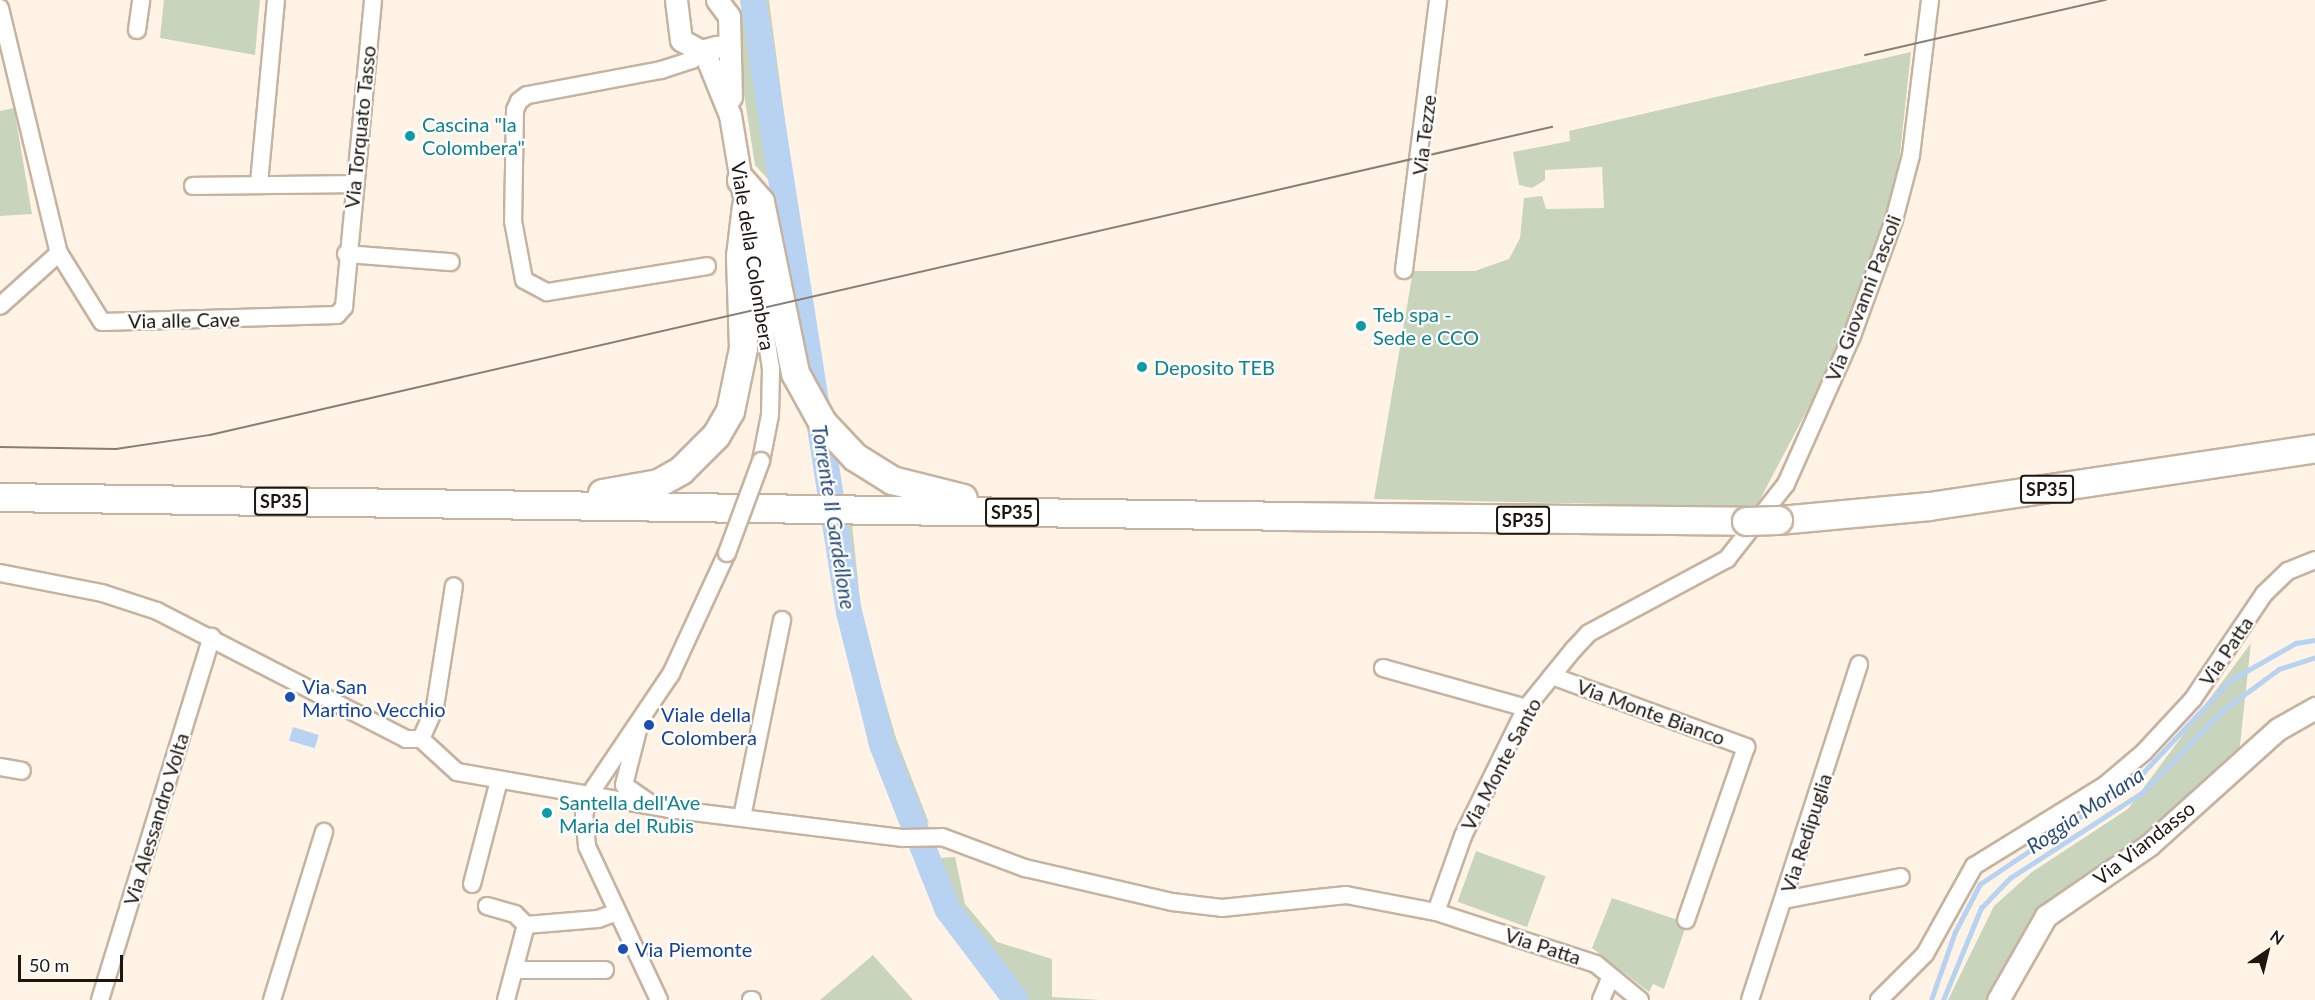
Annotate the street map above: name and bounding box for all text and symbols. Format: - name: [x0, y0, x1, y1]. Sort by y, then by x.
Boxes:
- street label: Via Torquato Tasso: [339, 44, 381, 210]
- street label: Via Tezze: [1407, 93, 1441, 177]
- place label: Cascina "la Colombera": [422, 112, 525, 159]
- marker: Cascina "la Colombera": [403, 129, 417, 143]
- street label: Viale della Colombera: [726, 160, 780, 352]
- street label: Via Giovanni Pascoli: [1820, 211, 1906, 385]
- place label: Teb spa - Sede e CCO: [1373, 302, 1479, 349]
- street label: Via alle Cave: [128, 307, 240, 333]
- marker: Teb spa - Sede e CCO: [1354, 319, 1368, 333]
- place label: Deposito TEB: [1154, 355, 1276, 379]
- marker: Deposito TEB: [1135, 360, 1149, 374]
- water label: Torrente Il Gardellone: [807, 423, 861, 611]
- road number: SP35: [2020, 474, 2074, 504]
- road number: SP35: [254, 486, 308, 516]
- road number: SP35: [985, 497, 1039, 527]
- road number: SP35: [1496, 505, 1550, 535]
- street label: Via Patta: [2194, 612, 2258, 690]
- place label: Via San Martino Vecchio: [302, 674, 446, 721]
- street label: Via Monte Bianco: [1574, 674, 1728, 750]
- marker: Via San Martino Vecchio: [283, 690, 297, 704]
- street label: Via Monte Santo: [1456, 693, 1546, 835]
- place label: Viale della Colombera: [661, 702, 757, 749]
- marker: Viale della Colombera: [642, 718, 656, 732]
- street label: Via Alessandro Volta: [118, 729, 194, 909]
- water label: Roggia Morlana: [2021, 761, 2149, 859]
- street label: Via Redipuglia: [1775, 770, 1837, 896]
- place label: Santella dell'Ave Maria del Rubis: [559, 790, 700, 837]
- street label: Via Viandasso: [2088, 796, 2200, 890]
- marker: Santella dell'Ave Maria del Rubis: [540, 806, 554, 820]
- street label: Via Patta: [1502, 922, 1584, 970]
- north arrow: [2237, 922, 2297, 982]
- text: N: [2267, 926, 2288, 948]
- place label: Via Piemonte: [635, 937, 752, 961]
- marker: Via Piemonte: [616, 942, 630, 956]
- scale bar: [21, 943, 126, 981]
- text: 50 m: [29, 954, 69, 976]

